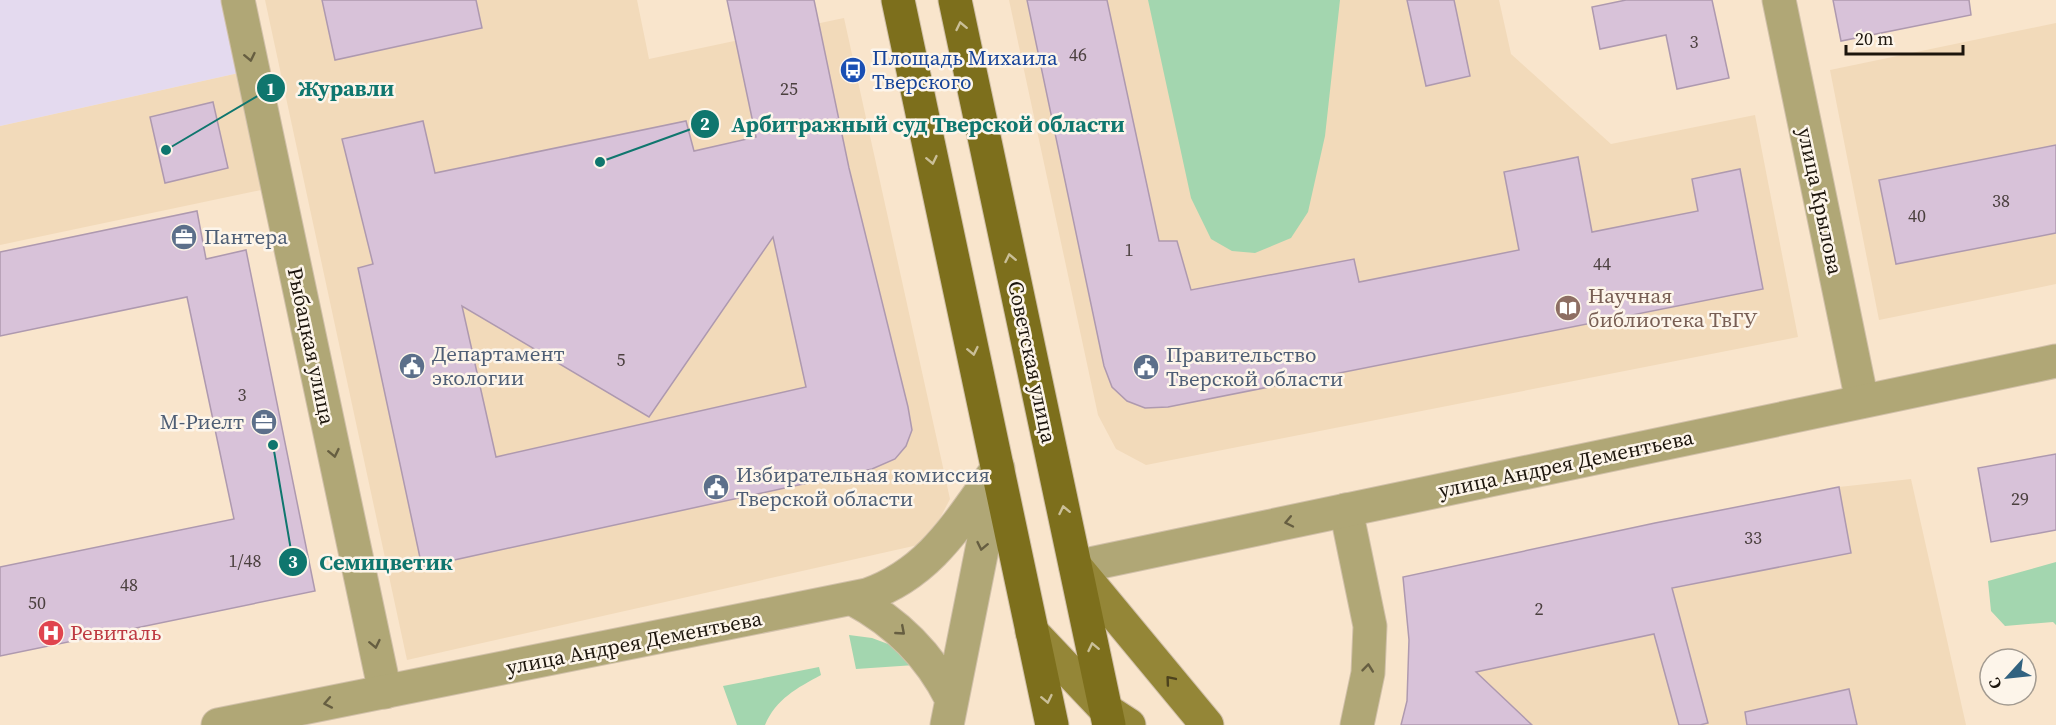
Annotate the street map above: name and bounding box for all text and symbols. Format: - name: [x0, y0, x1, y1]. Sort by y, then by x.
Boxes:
- scale bar: [1846, 18, 1963, 56]
- one-way arrow: [955, 21, 968, 31]
- text: 20 m: [1855, 26, 1893, 51]
- house number: 3: [1690, 29, 1699, 54]
- house number: 46: [1069, 42, 1087, 67]
- place label: Площадь Михаила Тверского: [872, 43, 1058, 96]
- one-way arrow: [243, 52, 256, 62]
- bus stop icon: Площадь Михаила Тверского: [838, 55, 868, 85]
- callout: Журавли: [256, 68, 407, 108]
- text: Журавли: [298, 73, 394, 103]
- text: 1: [266, 76, 276, 101]
- house number: 25: [780, 76, 798, 101]
- callout: Арбитражный суд Тверской области: [690, 104, 1137, 144]
- text: Арбитражный суд Тверской области: [731, 109, 1125, 139]
- text: 2: [700, 111, 710, 136]
- street label: улица Крылова: [1791, 125, 1850, 277]
- one-way arrow: [925, 155, 938, 165]
- house number: 38: [1992, 188, 2010, 213]
- house number: 40: [1908, 203, 1926, 228]
- office icon: Пантера: [169, 222, 199, 252]
- place label: Пантера: [204, 222, 288, 251]
- house number: 1: [1125, 237, 1134, 262]
- house number: 44: [1593, 251, 1611, 276]
- one-way arrow: [1004, 253, 1017, 263]
- street label: Рыбацкая улица: [281, 265, 342, 427]
- street label: Советская улица: [1001, 278, 1064, 446]
- place label: Научная библиотека ТвГУ: [1588, 281, 1758, 334]
- library icon: Научная библиотека ТвГУ: [1553, 293, 1583, 323]
- place label: Департамент экологии: [432, 339, 565, 392]
- place label: Правительство Тверской области: [1166, 340, 1343, 393]
- one-way arrow: [966, 345, 979, 355]
- house number: 5: [617, 347, 626, 372]
- public building icon: Департамент экологии: [397, 351, 427, 381]
- public building icon: Правительство Тверской области: [1131, 352, 1161, 382]
- house number: 3: [238, 382, 247, 407]
- place label: М-Риелт: [160, 407, 244, 436]
- office icon: М-Риелт: [249, 407, 279, 437]
- street label: улица Андрея Дементьева: [1436, 422, 1696, 505]
- one-way arrow: [327, 448, 340, 458]
- place label: Избирательная комиcсия Тверской области: [736, 460, 990, 513]
- public building icon: Избирательная комиcсия Тверской области: [701, 472, 731, 502]
- house number: 29: [2011, 486, 2029, 511]
- one-way arrow: [1058, 505, 1071, 515]
- one-way arrow: [1284, 515, 1294, 528]
- house number: 33: [1744, 525, 1762, 550]
- one-way arrow: [976, 541, 989, 551]
- callout: Семицветик: [278, 542, 465, 582]
- text: Семицветик: [319, 547, 453, 577]
- house number: 1/48: [229, 548, 261, 573]
- text: 3: [288, 549, 298, 574]
- house number: 48: [120, 572, 138, 597]
- house number: 50: [28, 590, 46, 615]
- house number: 2: [1535, 596, 1544, 621]
- street label: улица Андрея Дементьева: [504, 603, 765, 682]
- hospital icon: Ревиталь: [36, 618, 66, 648]
- place label: Ревиталь: [70, 618, 161, 647]
- one-way arrow: [894, 624, 905, 635]
- one-way arrow: [368, 639, 381, 649]
- one-way arrow: [1087, 643, 1100, 653]
- north arrow: [1978, 647, 2038, 707]
- one-way arrow: [1361, 663, 1374, 672]
- text: С: [1983, 674, 2007, 693]
- one-way arrow: [1166, 676, 1177, 687]
- one-way arrow: [1039, 694, 1052, 704]
- one-way arrow: [323, 696, 333, 709]

